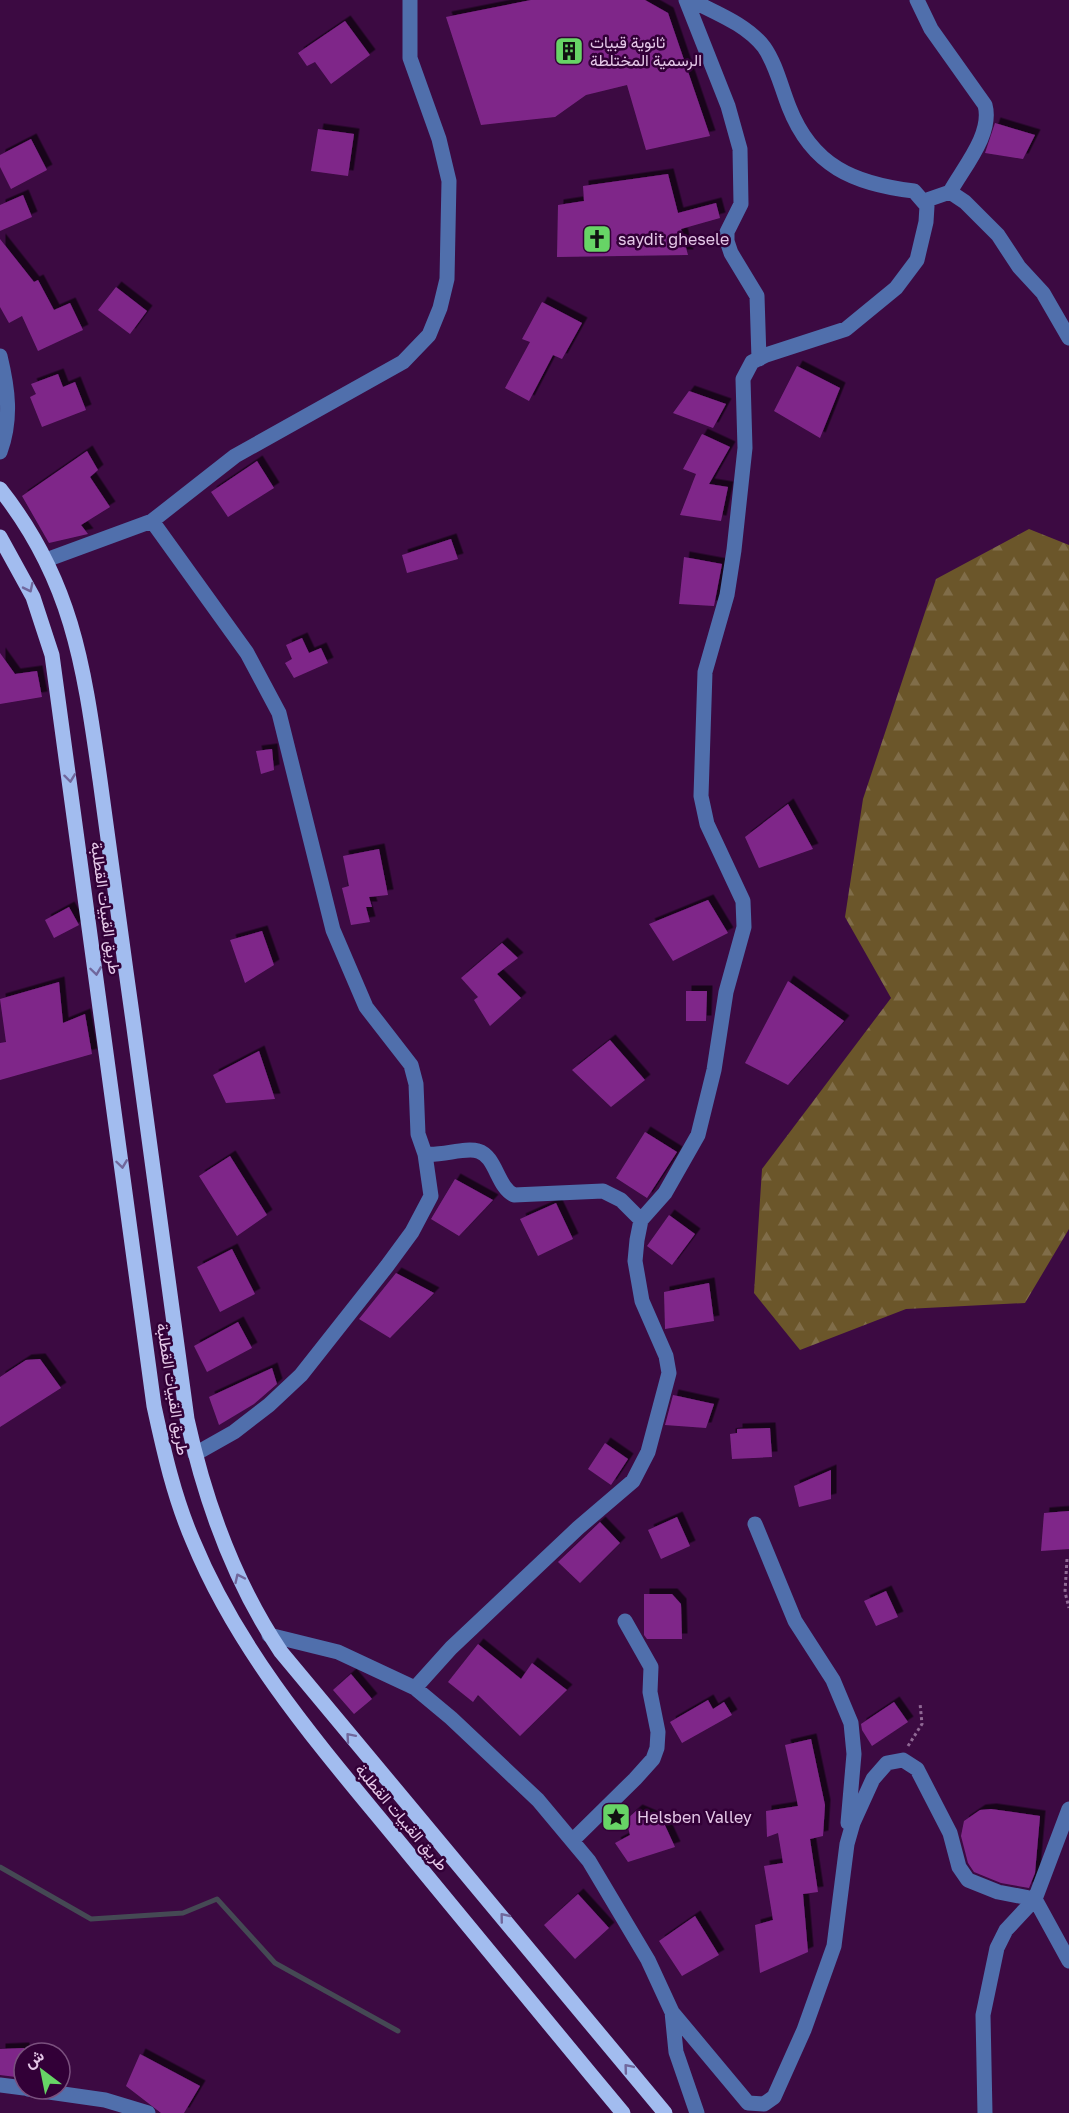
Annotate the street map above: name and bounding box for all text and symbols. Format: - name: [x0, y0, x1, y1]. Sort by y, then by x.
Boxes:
- place label: ثانوية قبيات الرسمية المختلطة: [590, 32, 702, 71]
- building icon: ثانوية قبيات الرسمية المختلطة: [553, 35, 585, 67]
- church icon: saydit ghesele: [581, 223, 613, 255]
- place label: saydit ghesele: [618, 229, 729, 249]
- one-way arrow: [21, 582, 33, 593]
- one-way arrow: [63, 773, 75, 783]
- street label: طريق القبيات القطلبة: [86, 840, 125, 976]
- one-way arrow: [90, 967, 102, 976]
- one-way arrow: [116, 1160, 128, 1169]
- street label: طريق القبيات القطلبة: [152, 1321, 193, 1457]
- one-way arrow: [235, 1573, 247, 1584]
- one-way arrow: [347, 1733, 358, 1744]
- street label: طريق القبيات القطلبة: [351, 1759, 453, 1875]
- place icon: Helsben Valley: [600, 1801, 632, 1833]
- place label: Helsben Valley: [637, 1807, 752, 1827]
- one-way arrow: [500, 1913, 511, 1924]
- north arrow: [12, 2041, 72, 2101]
- text: ش: [21, 2045, 48, 2072]
- one-way arrow: [624, 2064, 635, 2075]

